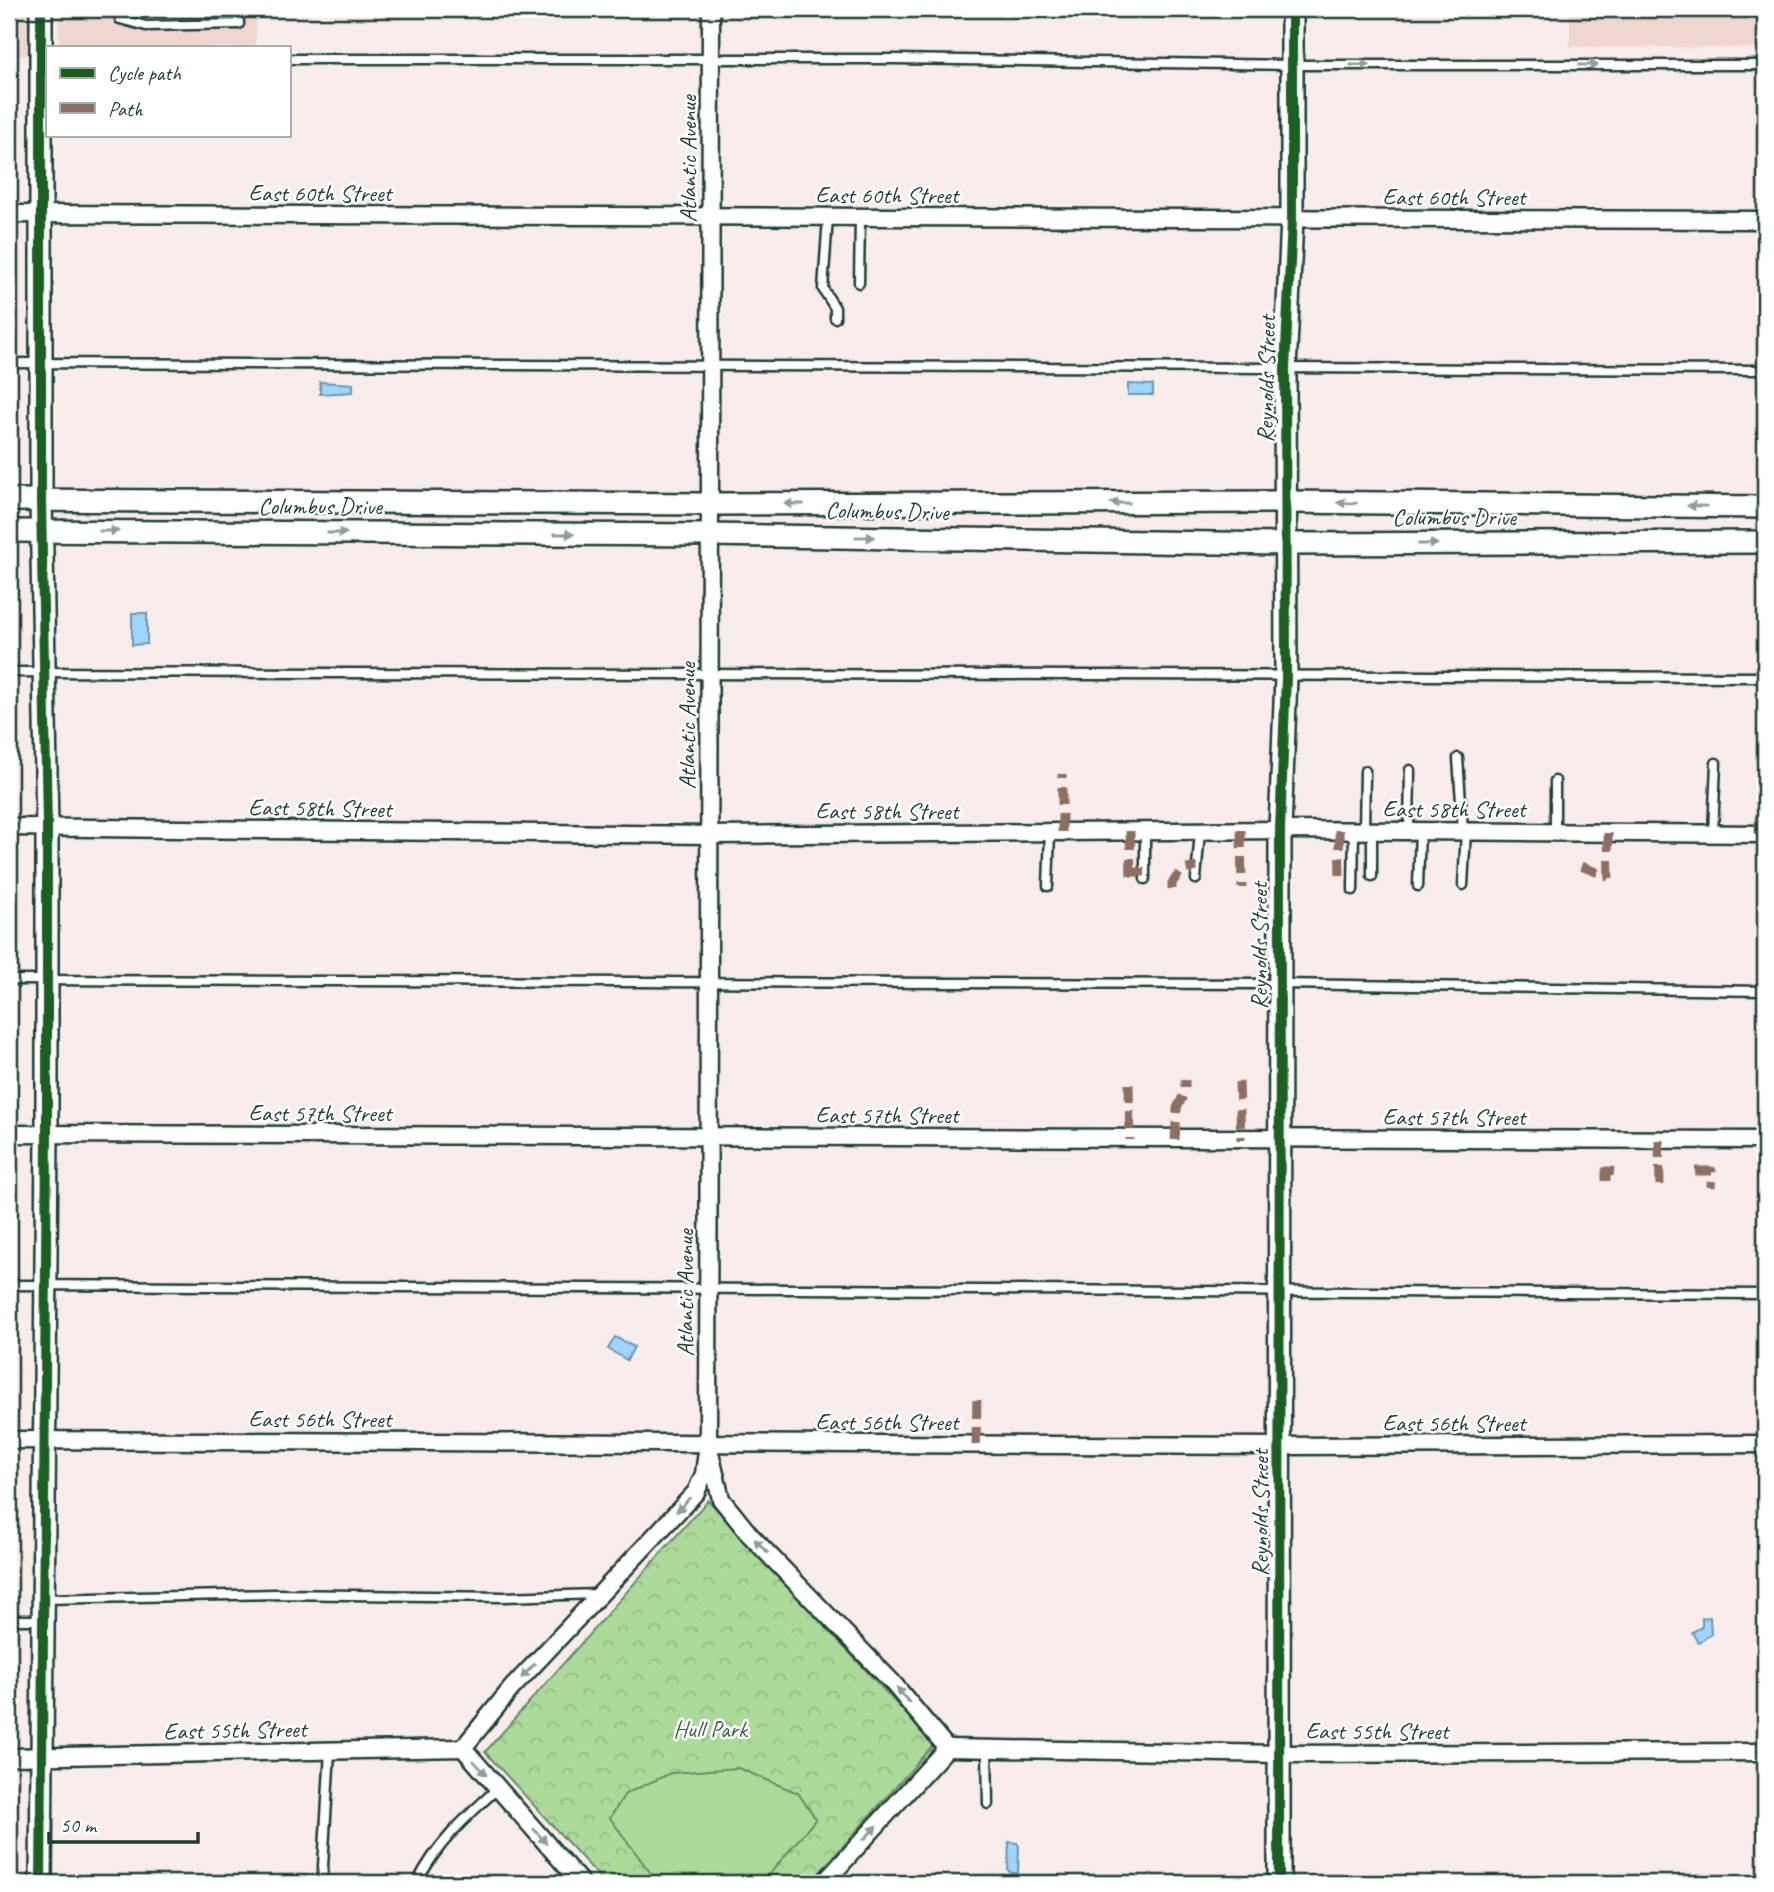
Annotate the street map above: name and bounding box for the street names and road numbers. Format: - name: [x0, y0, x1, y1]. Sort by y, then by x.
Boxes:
- street label: Atlantic Avenue: [673, 93, 703, 223]
- street label: East 60th Street: [248, 178, 394, 208]
- street label: East 60th Street: [815, 180, 961, 210]
- street label: East 60th Street: [1382, 182, 1528, 212]
- street label: Reynolds Street: [1250, 313, 1282, 443]
- street label: Columbus Drive: [258, 491, 384, 521]
- street label: Columbus Drive: [825, 495, 951, 527]
- street label: Columbus Drive: [1392, 502, 1518, 532]
- street label: Atlantic Avenue: [672, 660, 702, 790]
- street label: East 58th Street: [248, 792, 394, 824]
- street label: East 58th Street: [1382, 794, 1528, 824]
- street label: East 58th Street: [815, 796, 961, 826]
- street label: Reynolds Street: [1244, 880, 1274, 1010]
- street label: East 57th Street: [248, 1098, 394, 1128]
- street label: East 57th Street: [815, 1100, 961, 1130]
- street label: East 57th Street: [1382, 1102, 1528, 1132]
- street label: Atlantic Avenue: [670, 1227, 700, 1357]
- street label: East 56th Street: [248, 1404, 394, 1434]
- street label: East 56th Street: [815, 1407, 961, 1437]
- street label: East 56th Street: [1382, 1408, 1528, 1438]
- street label: Reynolds Street: [1245, 1447, 1275, 1577]
- street label: East 55th Street: [163, 1714, 309, 1746]
- street label: East 55th Street: [1305, 1716, 1451, 1746]

